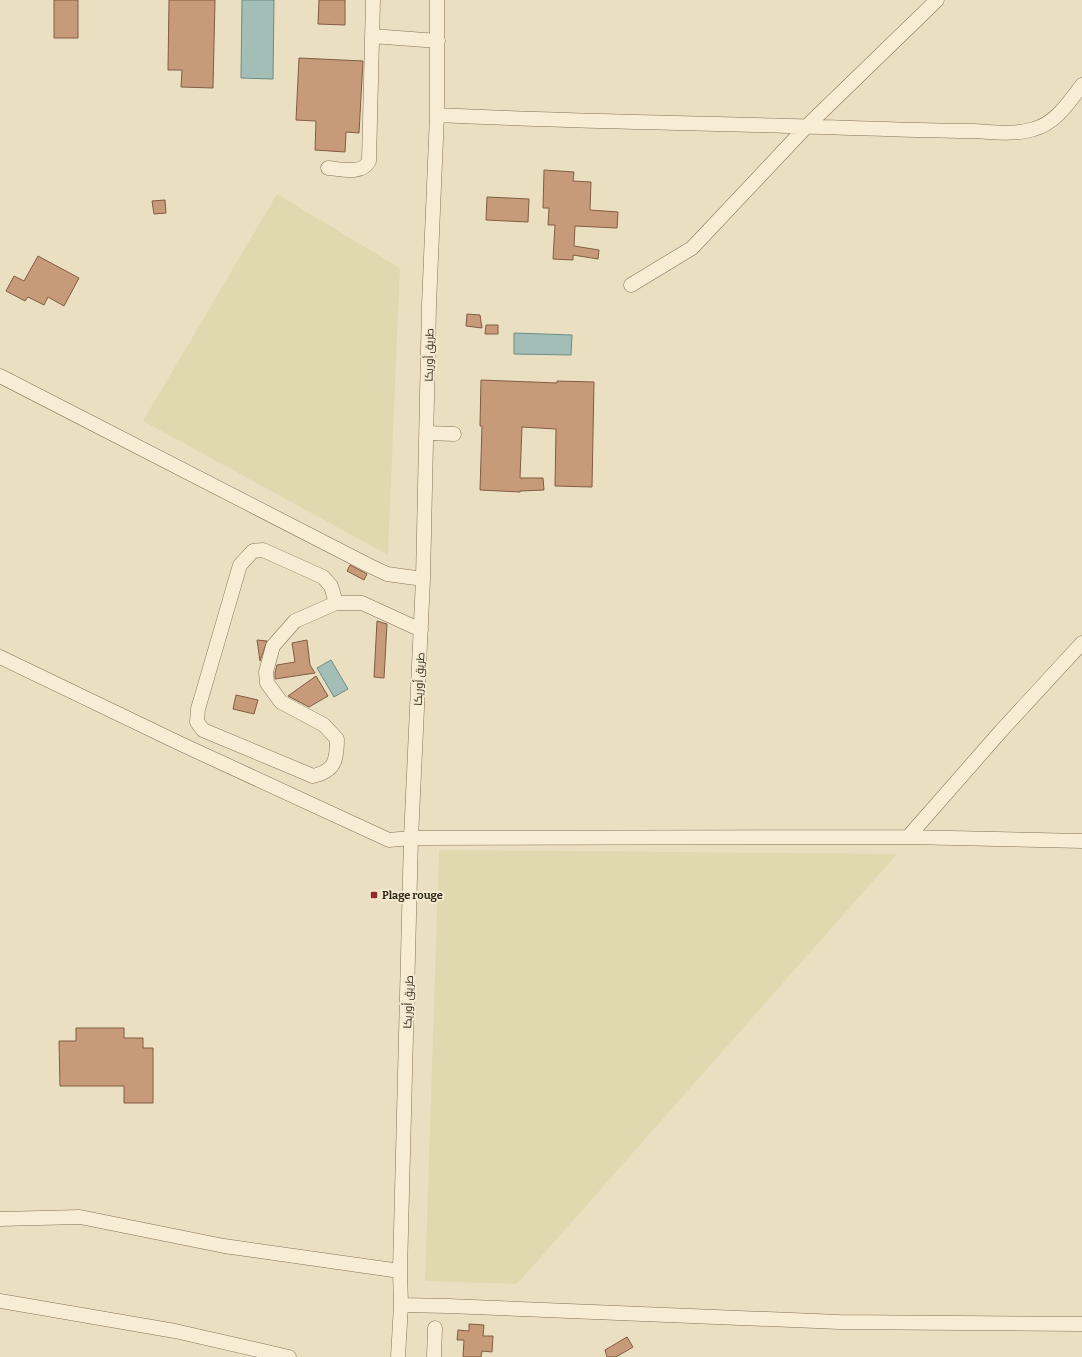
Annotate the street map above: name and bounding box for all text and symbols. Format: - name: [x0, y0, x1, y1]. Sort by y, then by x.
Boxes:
- street label: طريق أوريكا: [422, 328, 436, 382]
- street label: طريق أوريكا: [411, 652, 427, 706]
- place label: Plage rouge: [382, 889, 443, 902]
- marker: Plage rouge: [369, 890, 379, 900]
- street label: طريق أوريكا: [400, 975, 416, 1029]

